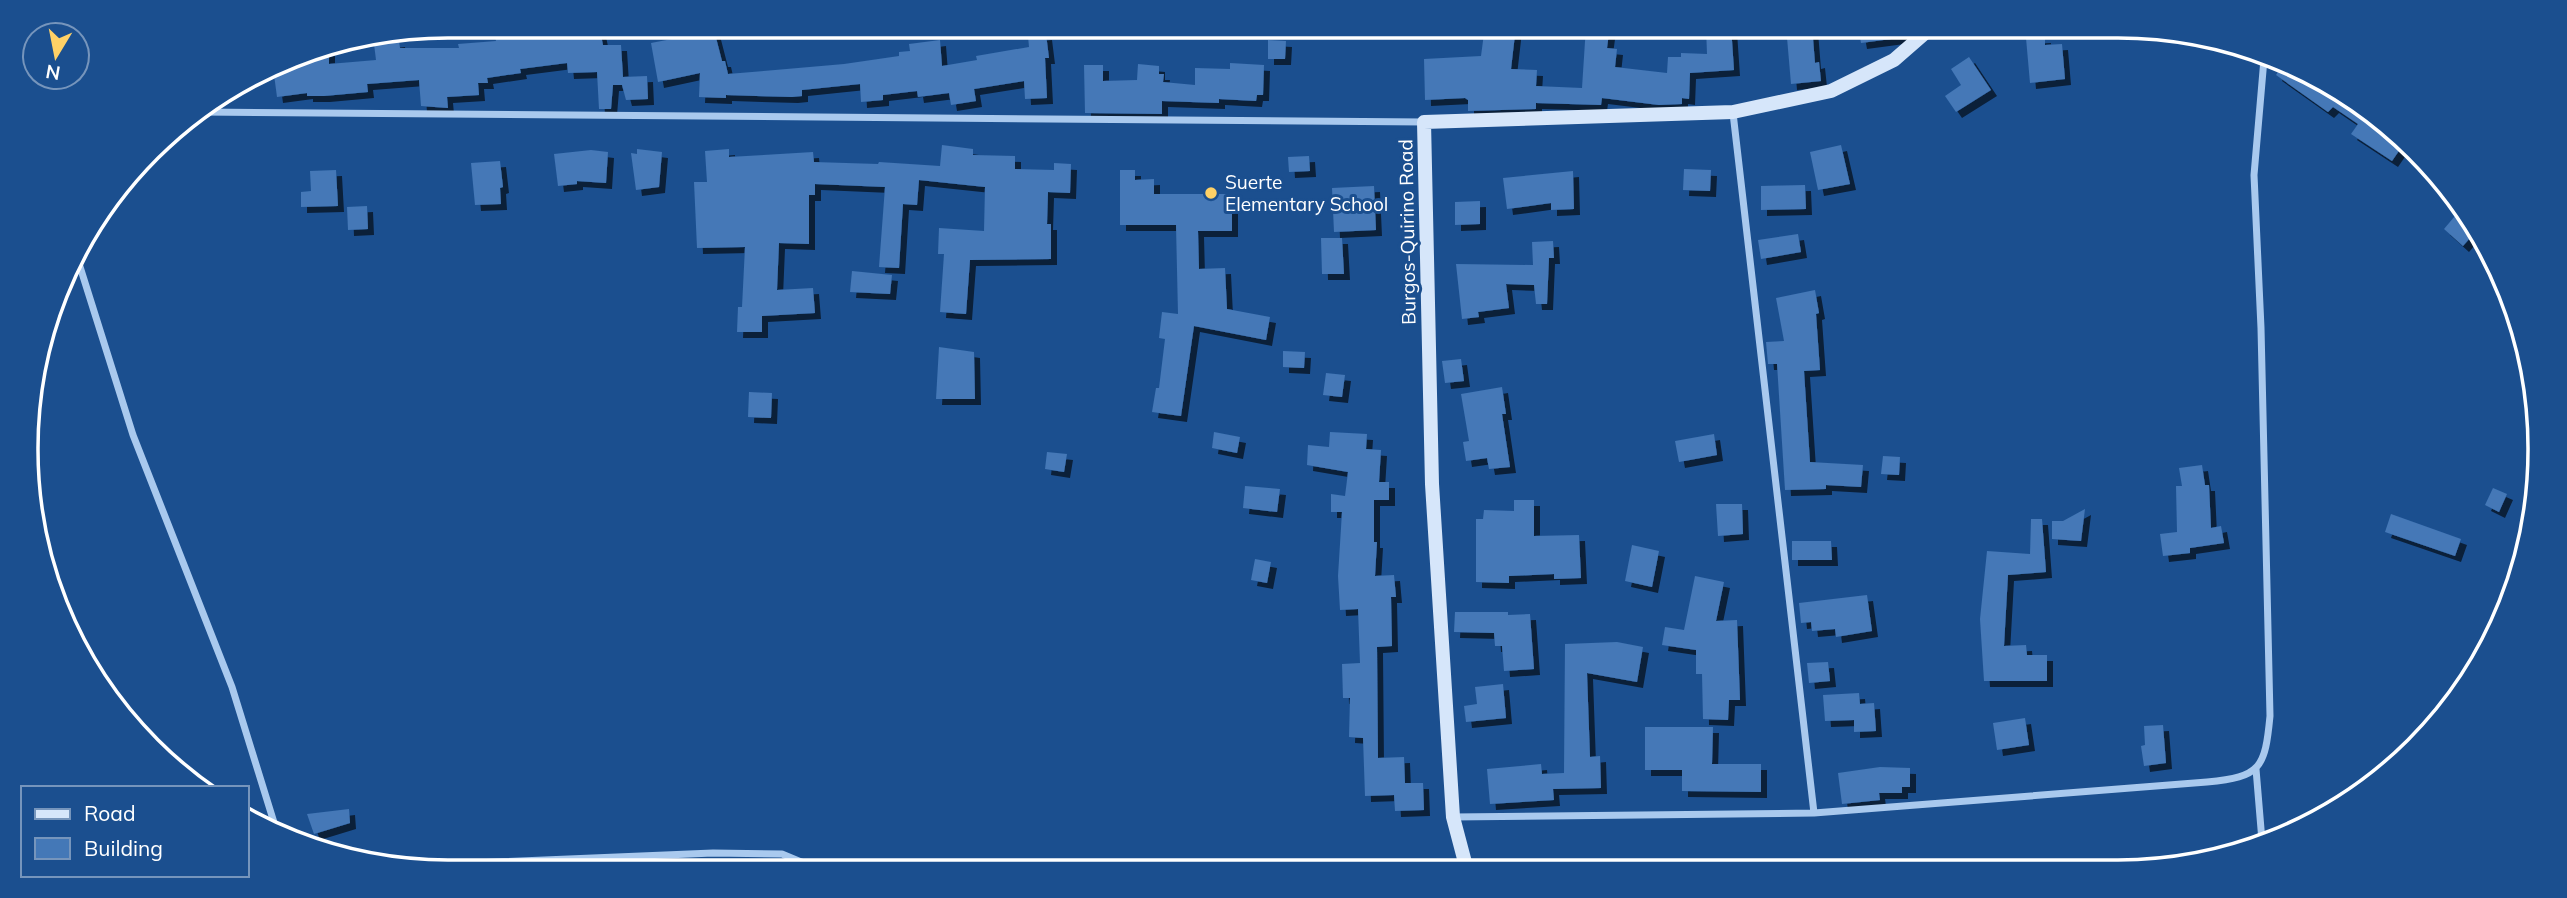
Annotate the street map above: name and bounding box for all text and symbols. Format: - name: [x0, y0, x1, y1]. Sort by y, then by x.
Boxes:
- north arrow: [21, 21, 91, 91]
- text: N: [44, 60, 62, 86]
- street label: Burgos-Quirino Road: [1393, 139, 1421, 325]
- place label: Suerte Elementary School: [1225, 170, 1388, 216]
- marker: Suerte Elementary School: [1203, 185, 1219, 201]
- legend: [21, 786, 248, 877]
- text: Road: [84, 800, 135, 826]
- text: Building: [84, 835, 163, 861]

